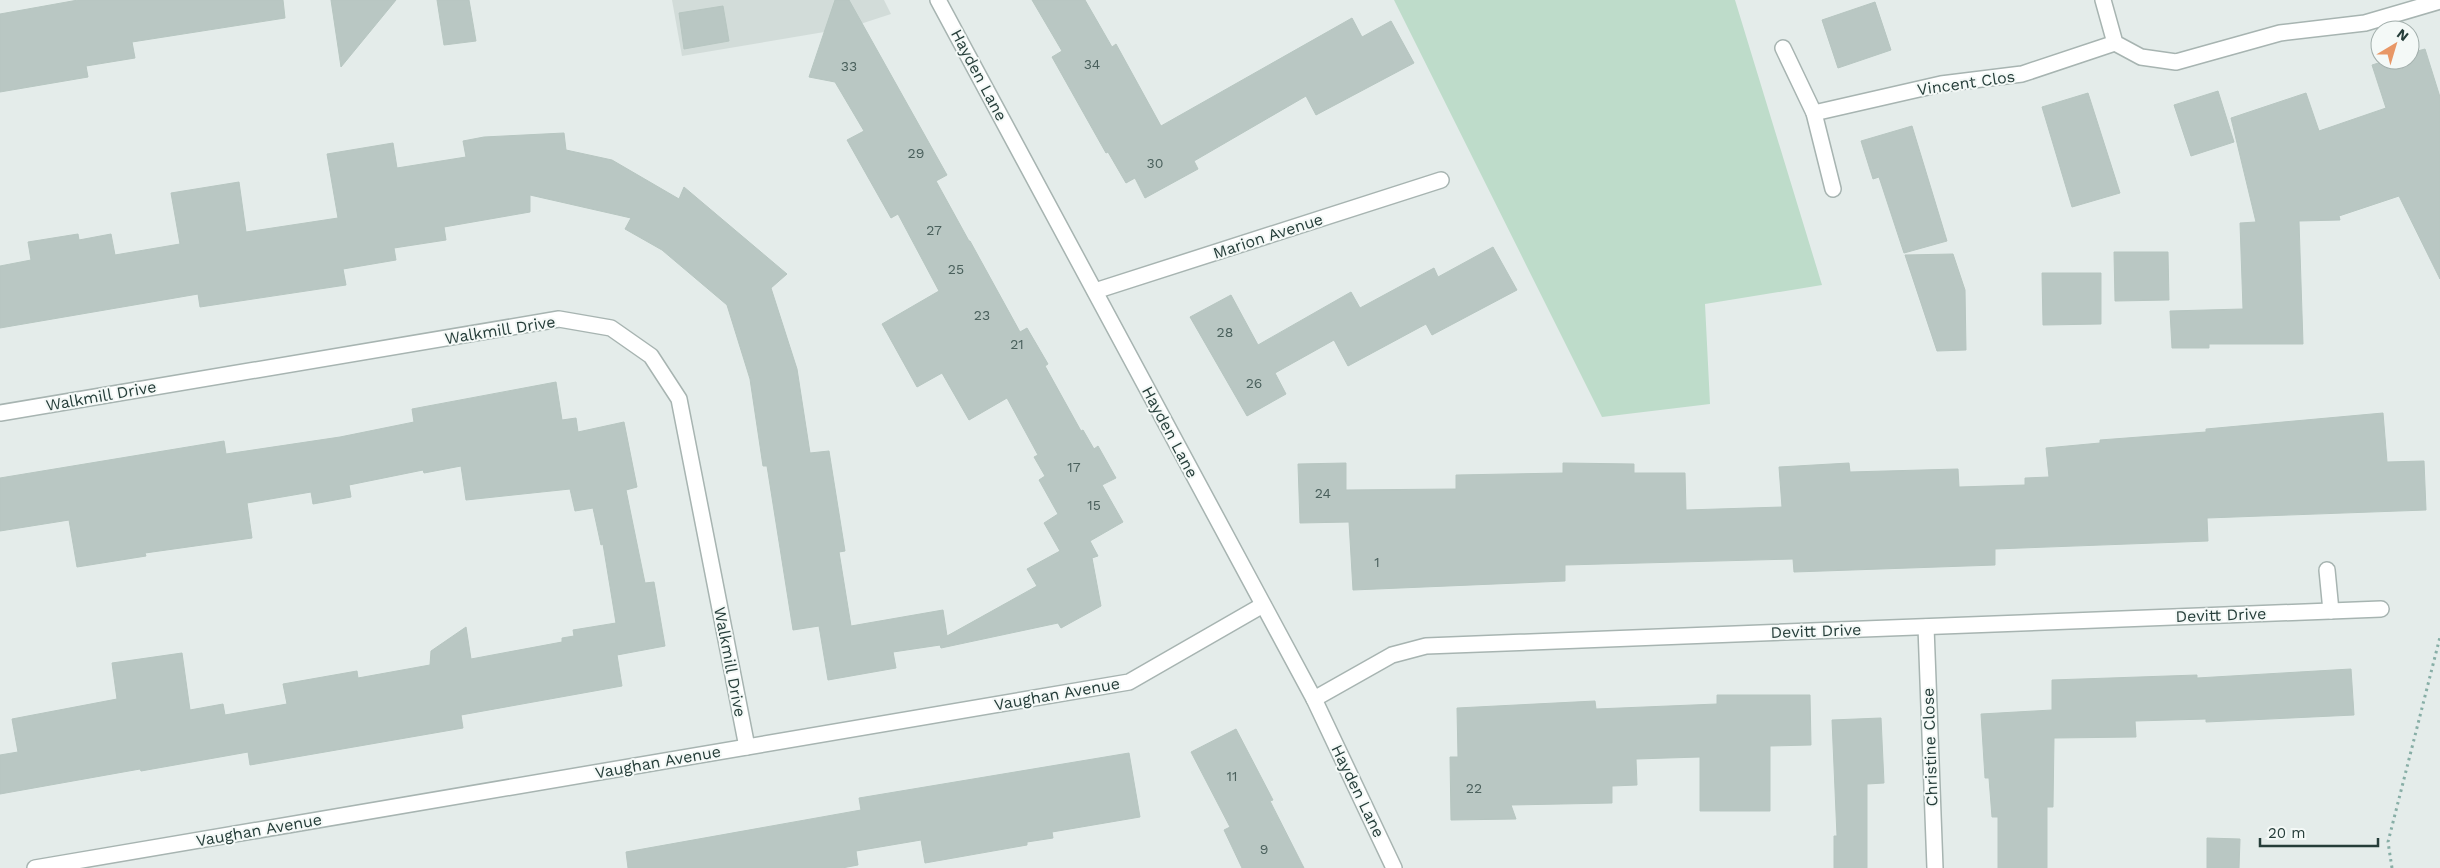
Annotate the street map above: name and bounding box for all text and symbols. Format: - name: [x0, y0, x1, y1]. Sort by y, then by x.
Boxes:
- north arrow: [2370, 20, 2420, 70]
- text: N: [2394, 25, 2412, 44]
- street label: Hayden Lane: [947, 26, 1011, 124]
- house number: 34: [1084, 56, 1100, 72]
- house number: 33: [841, 58, 857, 74]
- street label: Vincent Clos: [1916, 67, 2016, 99]
- house number: 29: [908, 145, 924, 161]
- house number: 30: [1147, 155, 1163, 171]
- street label: Marion Avenue: [1211, 209, 1325, 263]
- house number: 27: [926, 222, 942, 238]
- house number: 25: [948, 261, 964, 277]
- house number: 23: [974, 307, 990, 323]
- street label: Walkmill Drive: [443, 312, 557, 348]
- house number: 28: [1217, 324, 1233, 340]
- house number: 21: [1010, 336, 1024, 352]
- house number: 26: [1246, 375, 1262, 391]
- street label: Walkmill Drive: [44, 377, 158, 415]
- street label: Hayden Lane: [1138, 383, 1202, 481]
- house number: 17: [1067, 459, 1081, 475]
- house number: 24: [1315, 485, 1331, 501]
- house number: 15: [1087, 497, 1101, 513]
- house number: 1: [1374, 554, 1380, 570]
- street label: Devitt Drive: [2175, 604, 2267, 626]
- street label: Walkmill Drive: [710, 605, 750, 719]
- street label: Devitt Drive: [1770, 620, 1862, 642]
- street label: Vaughan Avenue: [993, 674, 1121, 714]
- street label: Christine Close: [1918, 687, 1942, 807]
- street label: Hayden Lane: [1327, 741, 1389, 841]
- street label: Vaughan Avenue: [594, 742, 722, 782]
- house number: 11: [1227, 768, 1237, 784]
- house number: 22: [1466, 780, 1482, 796]
- street label: Vaughan Avenue: [195, 810, 323, 850]
- scale bar: [2260, 816, 2378, 848]
- text: 20 m: [2268, 824, 2306, 842]
- house number: 9: [1260, 841, 1268, 857]

